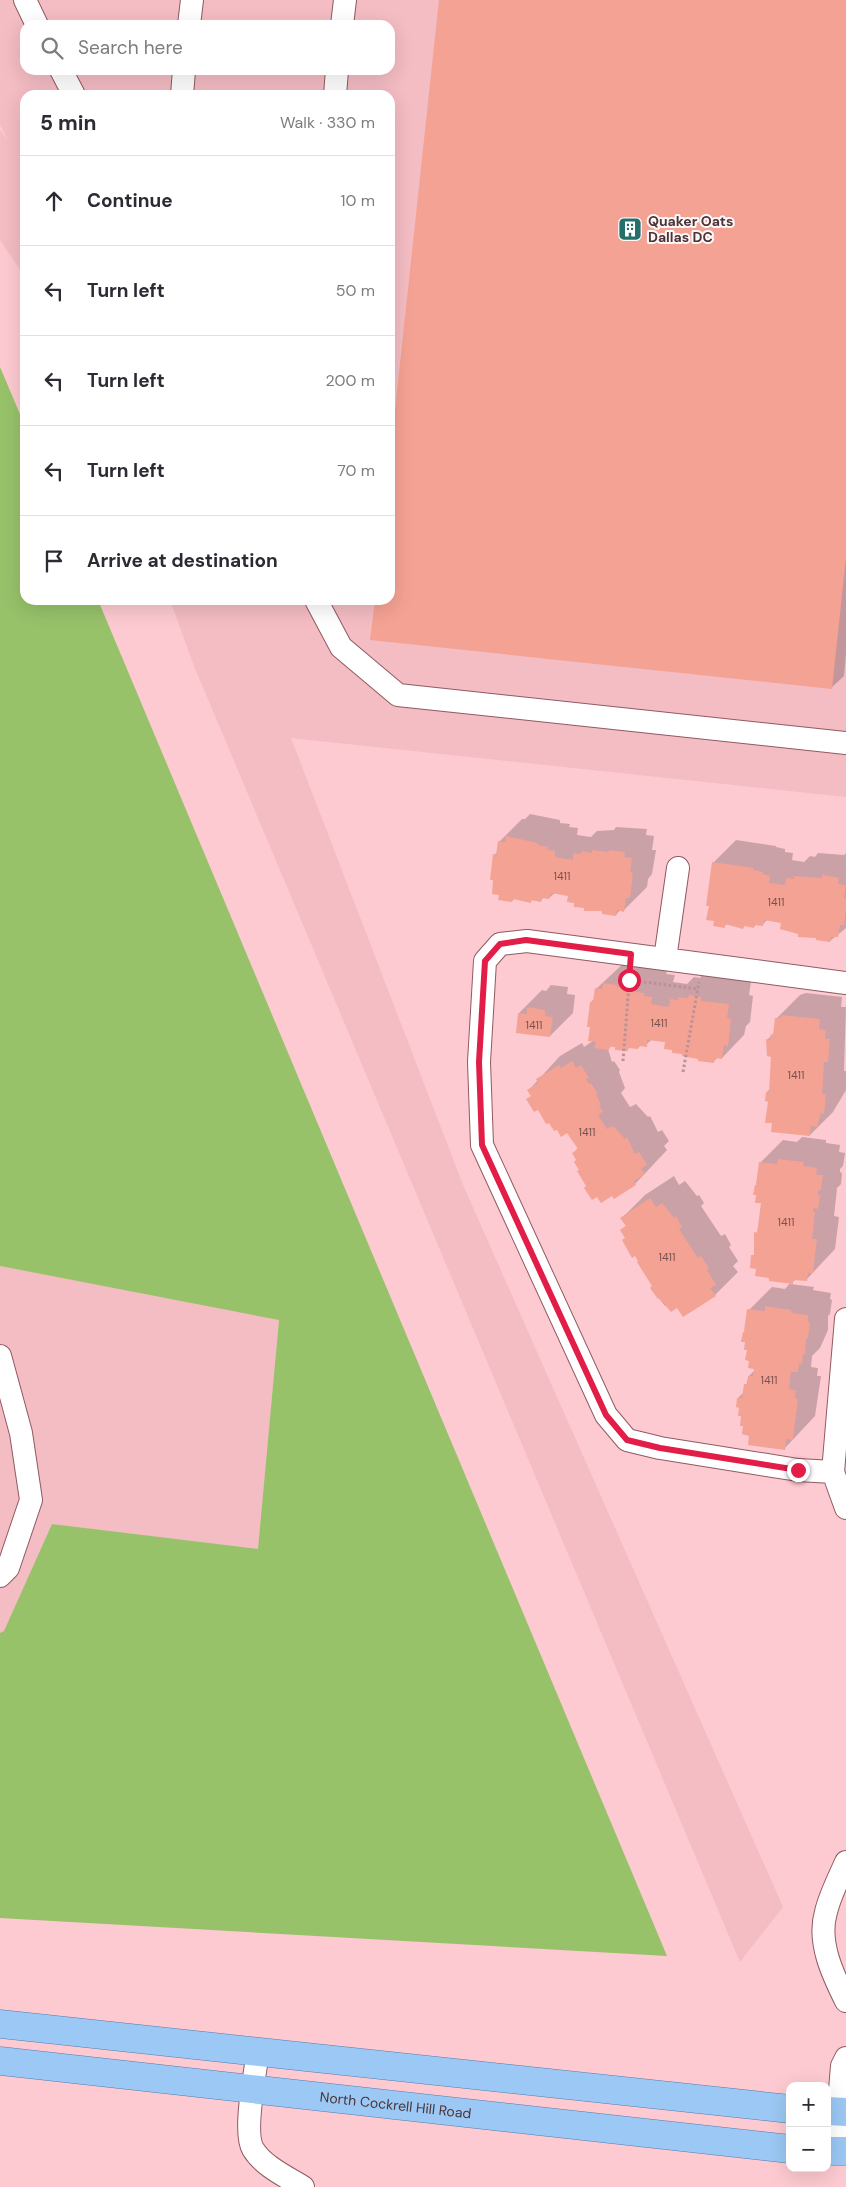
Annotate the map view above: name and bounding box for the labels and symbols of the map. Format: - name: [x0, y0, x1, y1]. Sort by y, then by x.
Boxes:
- place label: Quaker Oats Dallas DC: [648, 212, 733, 246]
- building icon: Quaker Oats Dallas DC: [617, 216, 643, 242]
- house number: 1411: [554, 869, 570, 883]
- house number: 1411: [768, 895, 784, 909]
- route start: [618, 969, 641, 992]
- house number: 1411: [651, 1016, 667, 1030]
- house number: 1411: [526, 1018, 542, 1032]
- house number: 1411: [788, 1068, 804, 1082]
- house number: 1411: [579, 1125, 595, 1139]
- house number: 1411: [778, 1215, 794, 1229]
- house number: 1411: [659, 1250, 675, 1264]
- house number: 1411: [761, 1373, 777, 1387]
- route end: [787, 1459, 810, 1482]
- street label: North Cockrell Hill Road: [319, 2088, 472, 2122]

